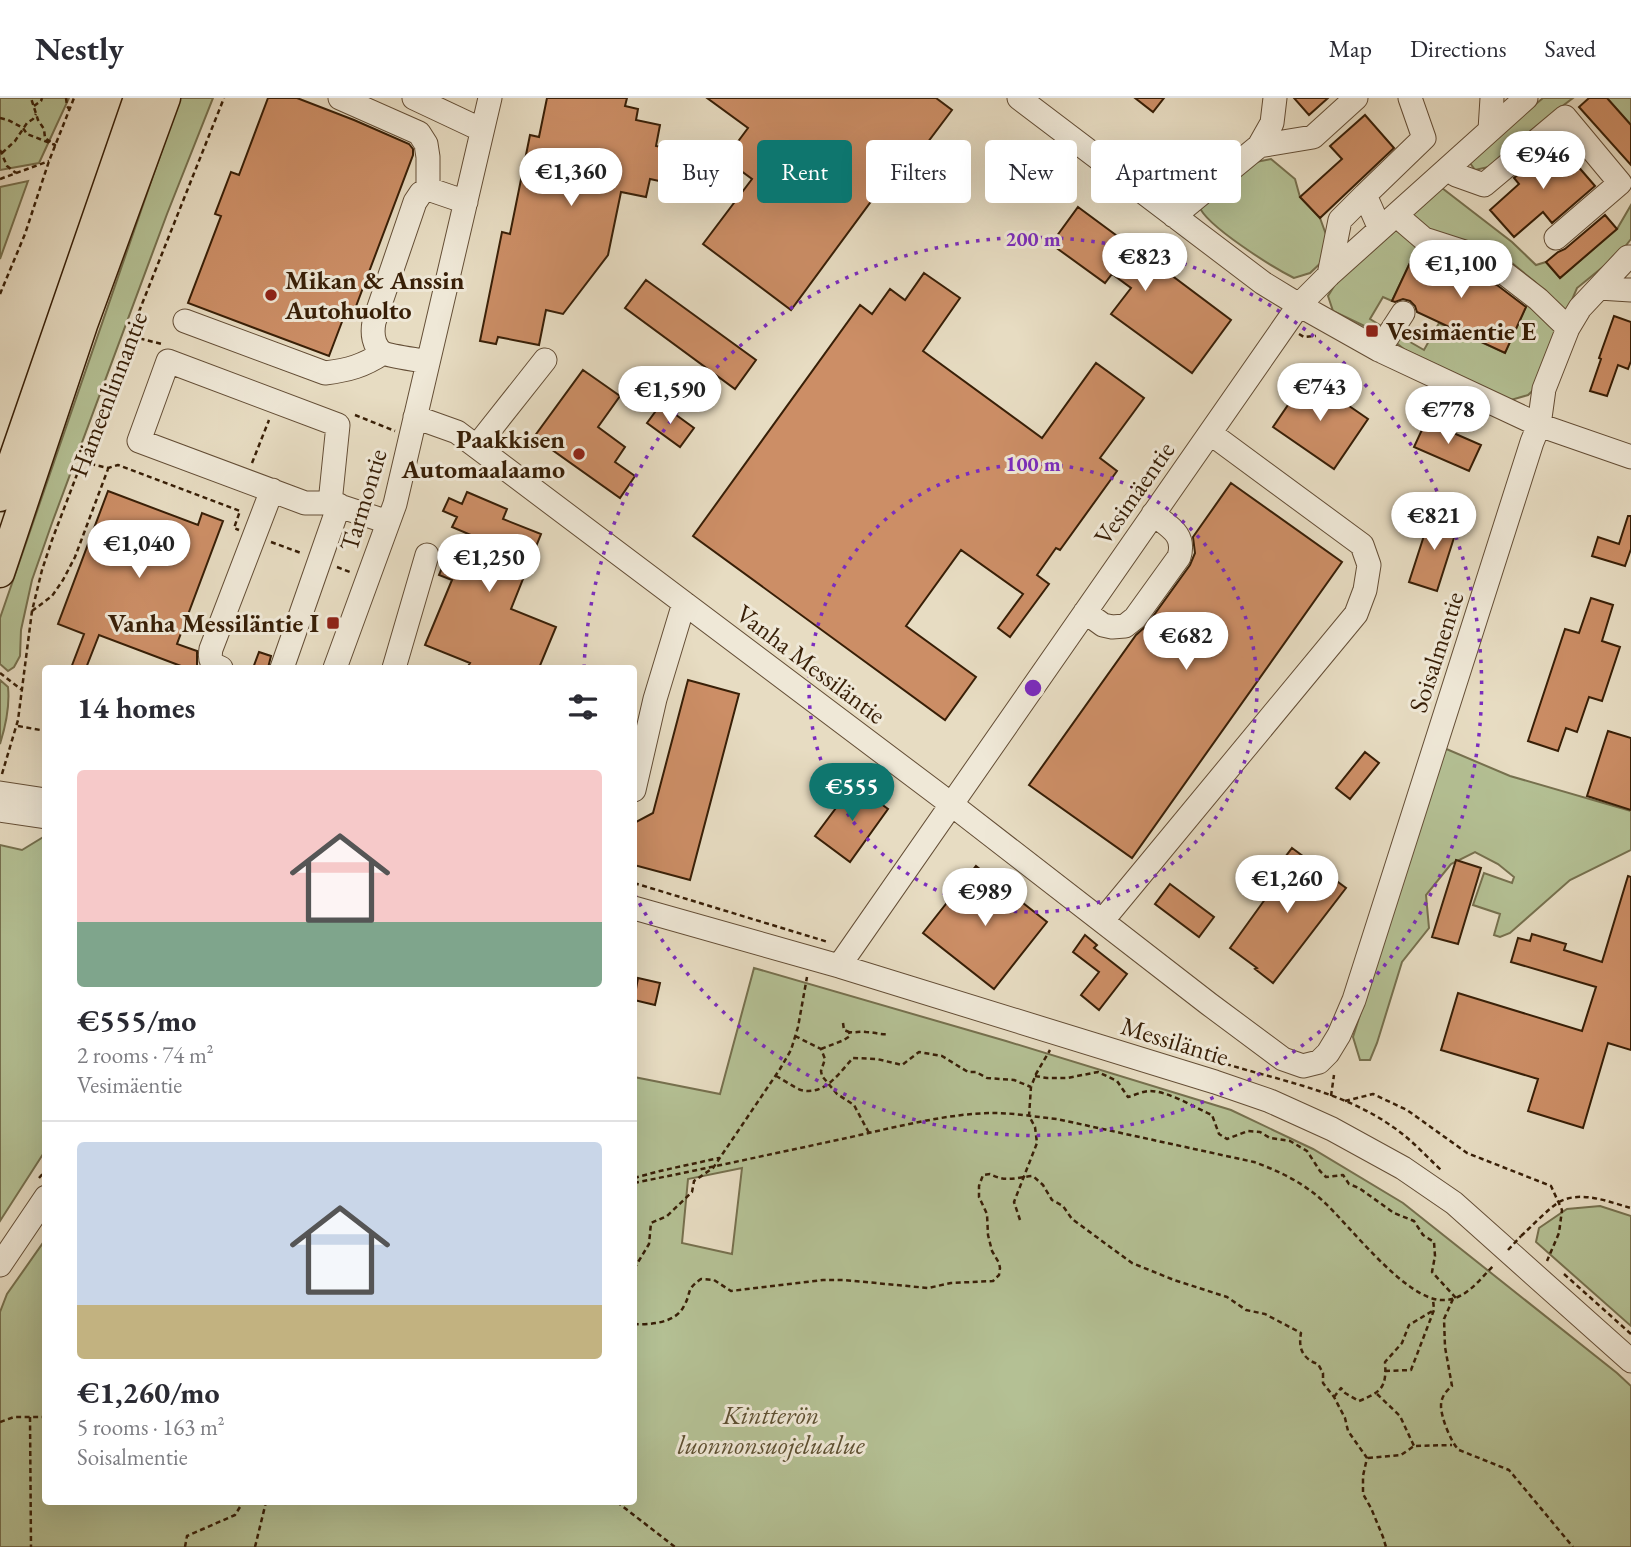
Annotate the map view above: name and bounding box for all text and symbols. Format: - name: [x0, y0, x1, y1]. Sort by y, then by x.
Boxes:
- text: Nestly: [35, 27, 124, 70]
- text: Map: [1329, 33, 1372, 64]
- text: Directions: [1410, 33, 1507, 64]
- text: Saved: [1545, 33, 1596, 64]
- pin: €946: [1502, 132, 1584, 191]
- text: €946: [1516, 139, 1570, 169]
- chip: Buy: [658, 140, 743, 203]
- chip: Rent: [757, 140, 852, 203]
- chip: Filters: [866, 140, 971, 203]
- chip: New: [985, 140, 1077, 203]
- chip: Apartment: [1091, 140, 1241, 203]
- pin: €1,360: [514, 148, 628, 208]
- text: €1,360: [535, 156, 607, 186]
- text: 200 m: [1005, 225, 1061, 252]
- pin: €823: [1104, 234, 1186, 293]
- pin: €1,100: [1404, 240, 1518, 300]
- text: €823: [1118, 241, 1172, 271]
- text: €1,100: [1425, 248, 1497, 278]
- place label: Mikan & Anssin Autohuolto: [284, 263, 465, 327]
- marker: Mikan & Anssin Autohuolto: [263, 287, 279, 303]
- street label: Hämeenlinnantie: [61, 307, 155, 481]
- place label: Vesimäentie E: [1386, 314, 1536, 348]
- marker: Vesimäentie E: [1364, 323, 1380, 339]
- pin: €743: [1279, 364, 1361, 423]
- pin: €1,590: [613, 366, 727, 426]
- text: €743: [1293, 371, 1347, 401]
- text: €1,590: [634, 374, 706, 404]
- pin: €778: [1407, 386, 1489, 446]
- text: €778: [1421, 394, 1475, 424]
- place label: Paakkisen Automaalaamo: [400, 422, 565, 486]
- street label: Vesimäentie: [1086, 435, 1182, 551]
- street label: Tarmontie: [331, 445, 395, 555]
- marker: Paakkisen Automaalaamo: [571, 446, 587, 462]
- text: 100 m: [1005, 450, 1061, 477]
- pin: €821: [1393, 492, 1475, 552]
- text: €821: [1407, 500, 1461, 530]
- pin: €1,040: [82, 520, 196, 580]
- text: €1,040: [103, 528, 175, 558]
- pin: €1,250: [432, 534, 546, 594]
- text: €1,250: [453, 542, 525, 572]
- street label: Soisalmentie: [1400, 587, 1472, 717]
- street label: Vanha Messiläntie: [729, 597, 893, 731]
- place label: Vanha Messiläntie I: [108, 606, 320, 640]
- pin: €682: [1145, 612, 1227, 672]
- marker: Vanha Messiläntie I: [325, 615, 341, 631]
- text: €682: [1159, 620, 1213, 650]
- centre of rings: [1021, 676, 1045, 700]
- text: 14 homes: [77, 688, 195, 727]
- icon: filters: [564, 688, 602, 726]
- pin: €555: [811, 764, 893, 823]
- text: €555: [825, 771, 879, 801]
- icon: home: [277, 815, 403, 941]
- pin: €1,260: [1230, 856, 1344, 915]
- text: €1,260: [1251, 863, 1323, 893]
- pin: €989: [944, 868, 1026, 928]
- text: €989: [958, 876, 1012, 906]
- text: €555/mo: [77, 1001, 196, 1040]
- street label: Messiläntie: [1117, 1008, 1233, 1074]
- text: 2 rooms · 74 m²: [77, 1040, 214, 1070]
- text: Vesimäentie: [77, 1070, 182, 1100]
- icon: home: [277, 1187, 403, 1313]
- text: €1,260/mo: [77, 1373, 220, 1412]
- park label: Kintterön luonnonsuojelualue: [677, 1398, 866, 1462]
- text: 5 rooms · 163 m²: [77, 1412, 225, 1442]
- text: Soisalmentie: [77, 1442, 188, 1472]

